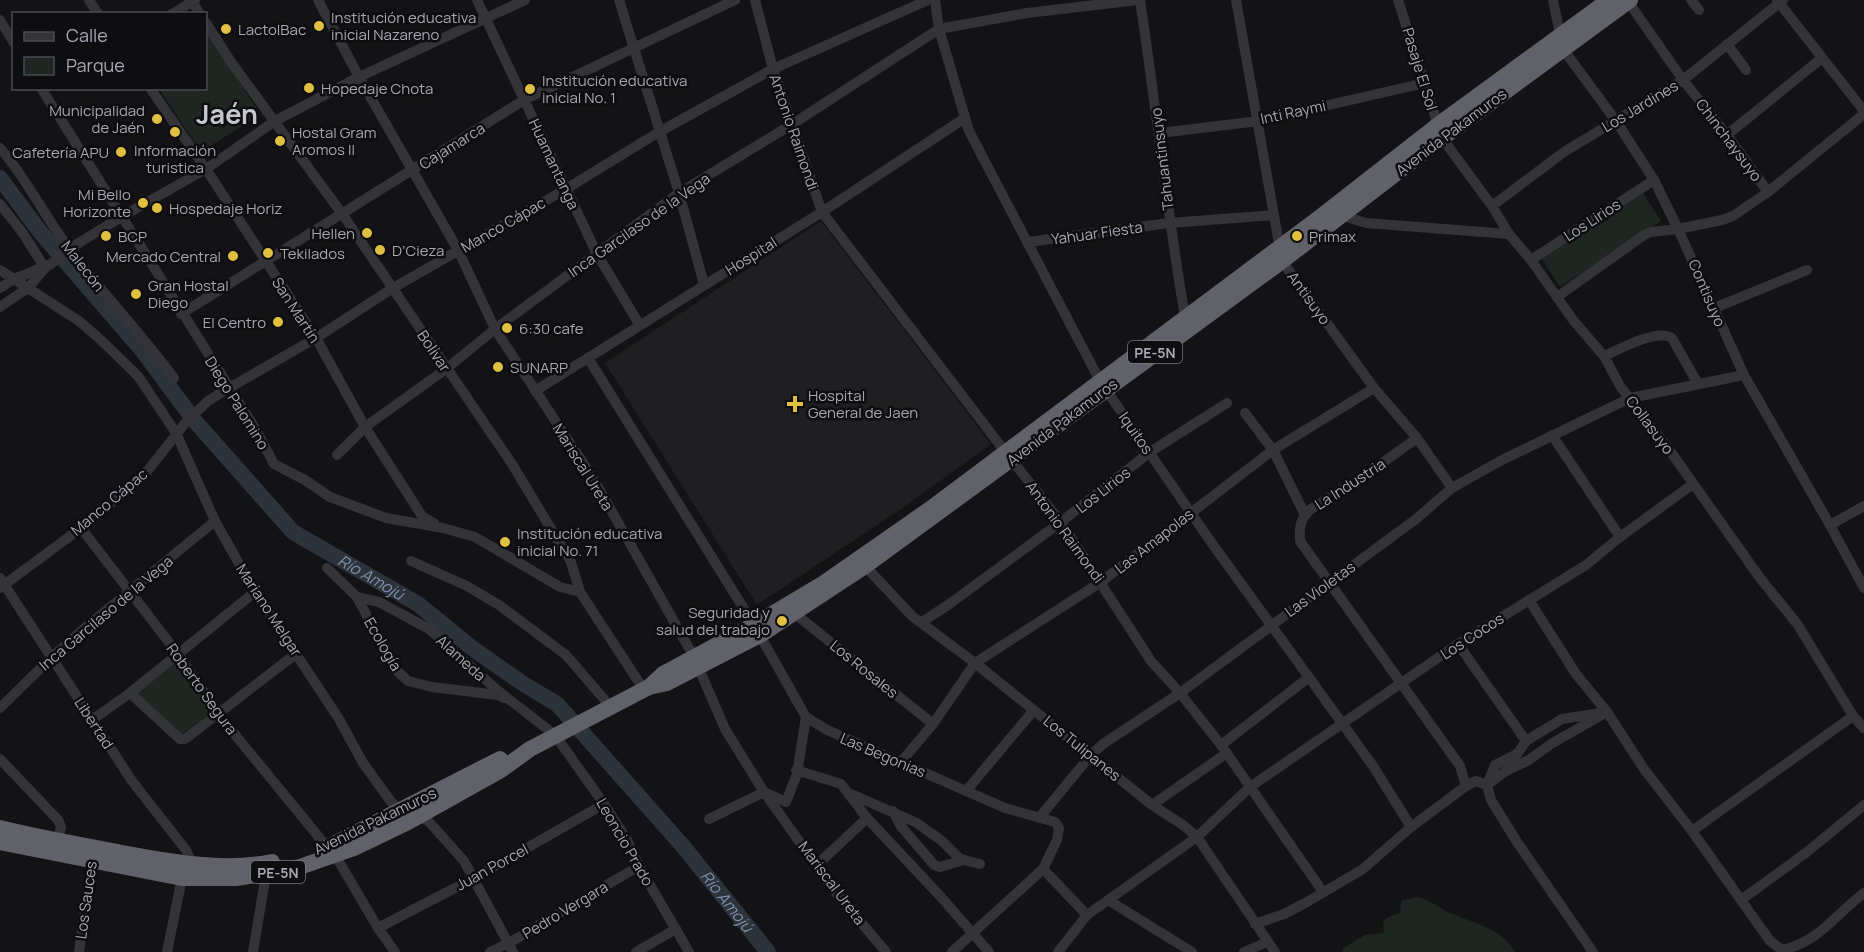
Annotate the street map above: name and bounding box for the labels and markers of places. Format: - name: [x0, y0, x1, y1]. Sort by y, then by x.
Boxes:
- place label: Institución educativa inicial Nazareno: [331, 7, 476, 45]
- place label: LactolBac: [238, 19, 306, 40]
- marker: Institución educativa inicial Nazareno: [312, 19, 326, 33]
- marker: LactolBac: [219, 22, 233, 36]
- place label: Institución educativa inicial No. 1: [542, 70, 687, 108]
- place label: Hopedaje Chota: [321, 78, 433, 99]
- marker: Hopedaje Chota: [302, 81, 316, 95]
- marker: Institución educativa inicial No. 1: [523, 82, 537, 96]
- place label: Municipalidad de Jaén: [49, 100, 145, 138]
- marker: Municipalidad de Jaén: [150, 112, 164, 126]
- place label: Hostal Gram Aromos II: [292, 122, 377, 160]
- marker: Información turistica: [168, 125, 182, 139]
- marker: Hostal Gram Aromos II: [273, 134, 287, 148]
- place label: Información turistica: [134, 140, 216, 178]
- place label: Cafetería APU: [12, 142, 109, 163]
- marker: Cafetería APU: [114, 145, 128, 159]
- place label: Mi Bello Horizonte: [63, 184, 131, 222]
- marker: Mi Bello Horizonte: [136, 196, 150, 210]
- place label: Hospedaje Horiz: [169, 198, 282, 219]
- marker: Hospedaje Horiz: [150, 201, 164, 215]
- place label: Hellen: [312, 223, 355, 244]
- place label: BCP: [118, 226, 147, 247]
- marker: Hellen: [360, 226, 374, 240]
- place label: Primax: [1309, 226, 1356, 247]
- marker: BCP: [99, 229, 113, 243]
- marker: Primax: [1290, 229, 1304, 243]
- place label: D’Cieza: [392, 240, 444, 261]
- place label: Tekilados: [280, 243, 345, 264]
- marker: D’Cieza: [373, 243, 387, 257]
- place label: Mercado Central: [106, 246, 221, 267]
- marker: Tekilados: [261, 246, 275, 260]
- marker: Mercado Central: [226, 249, 240, 263]
- place label: Gran Hostal Diego: [148, 275, 229, 313]
- marker: Gran Hostal Diego: [129, 287, 143, 301]
- place label: El Centro: [203, 312, 266, 333]
- marker: El Centro: [271, 315, 285, 329]
- place label: 6:30 cafe: [519, 318, 584, 339]
- marker: 6:30 cafe: [500, 321, 514, 335]
- place label: SUNARP: [510, 357, 568, 378]
- marker: SUNARP: [491, 360, 505, 374]
- place label: Hospital General de Jaen: [808, 385, 918, 423]
- marker: Hospital General de Jaen: [786, 395, 804, 413]
- place label: Institución educativa inicial No. 71: [517, 523, 662, 561]
- marker: Institución educativa inicial No. 71: [498, 535, 512, 549]
- place label: Seguridad y salud del trabajo: [656, 602, 770, 640]
- marker: Seguridad y salud del trabajo: [775, 614, 789, 628]

